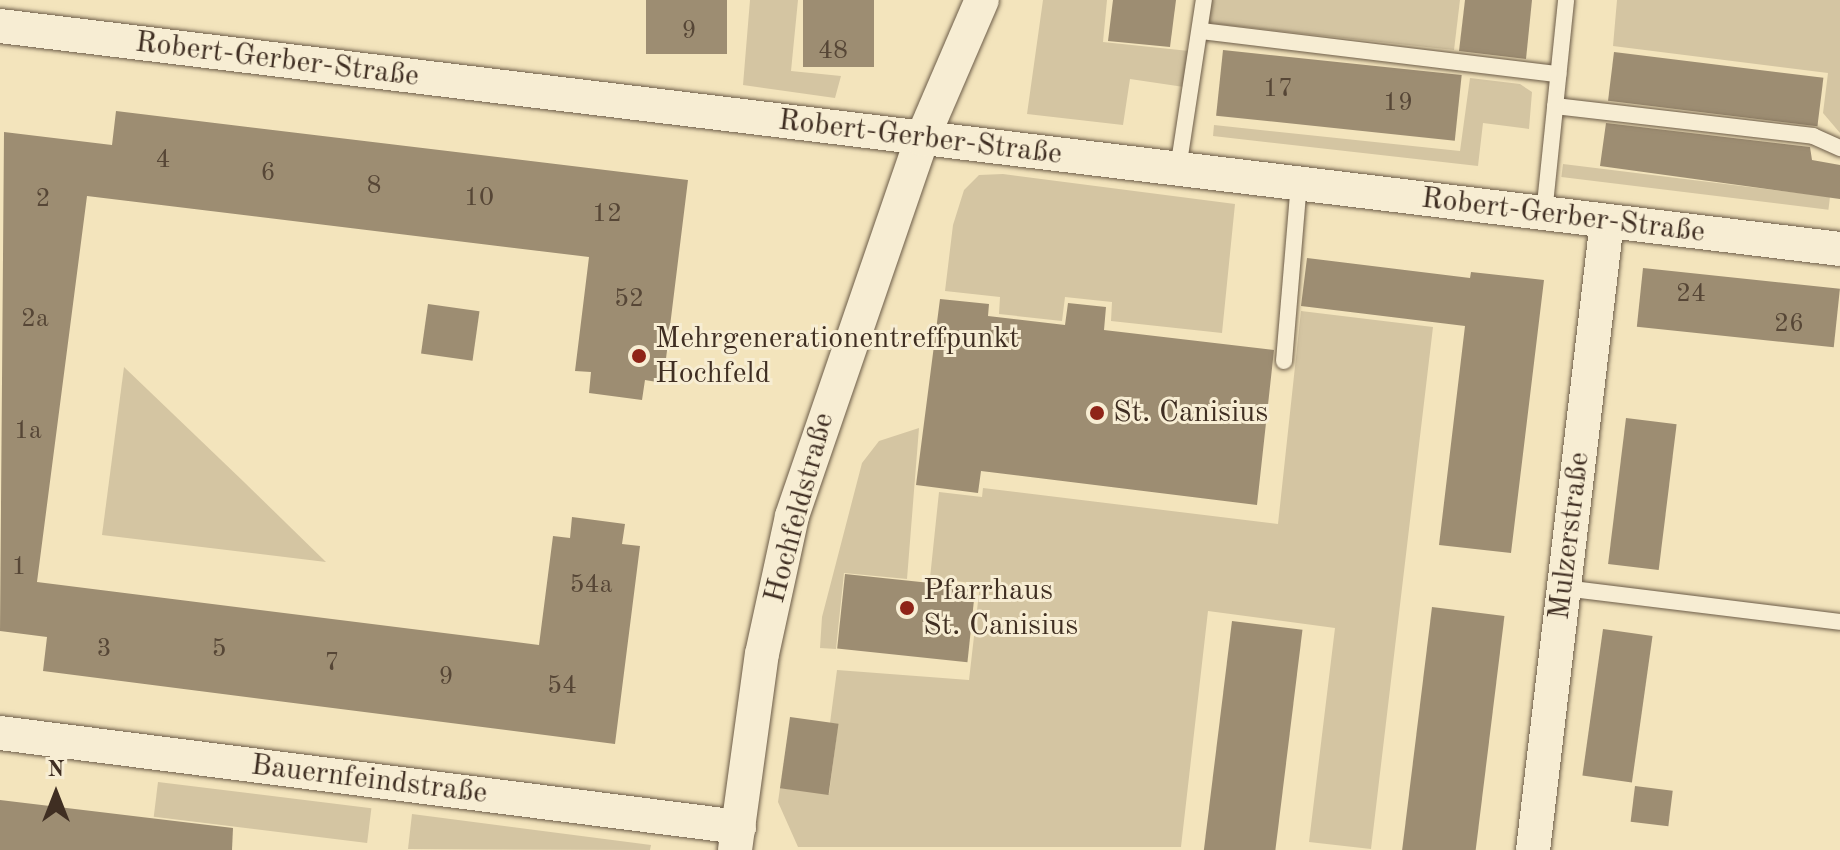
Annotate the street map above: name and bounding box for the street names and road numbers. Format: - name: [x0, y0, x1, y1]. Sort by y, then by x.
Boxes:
- street label: Robert-Gerber-Straße: [133, 25, 421, 95]
- street label: Robert-Gerber-Straße: [776, 103, 1064, 173]
- street label: Robert-Gerber-Straße: [1419, 181, 1707, 251]
- street label: Hochfeldstraße: [757, 409, 843, 607]
- street label: Mulzerstraße: [1542, 450, 1598, 622]
- street label: Bauernfeindstraße: [249, 748, 489, 812]

